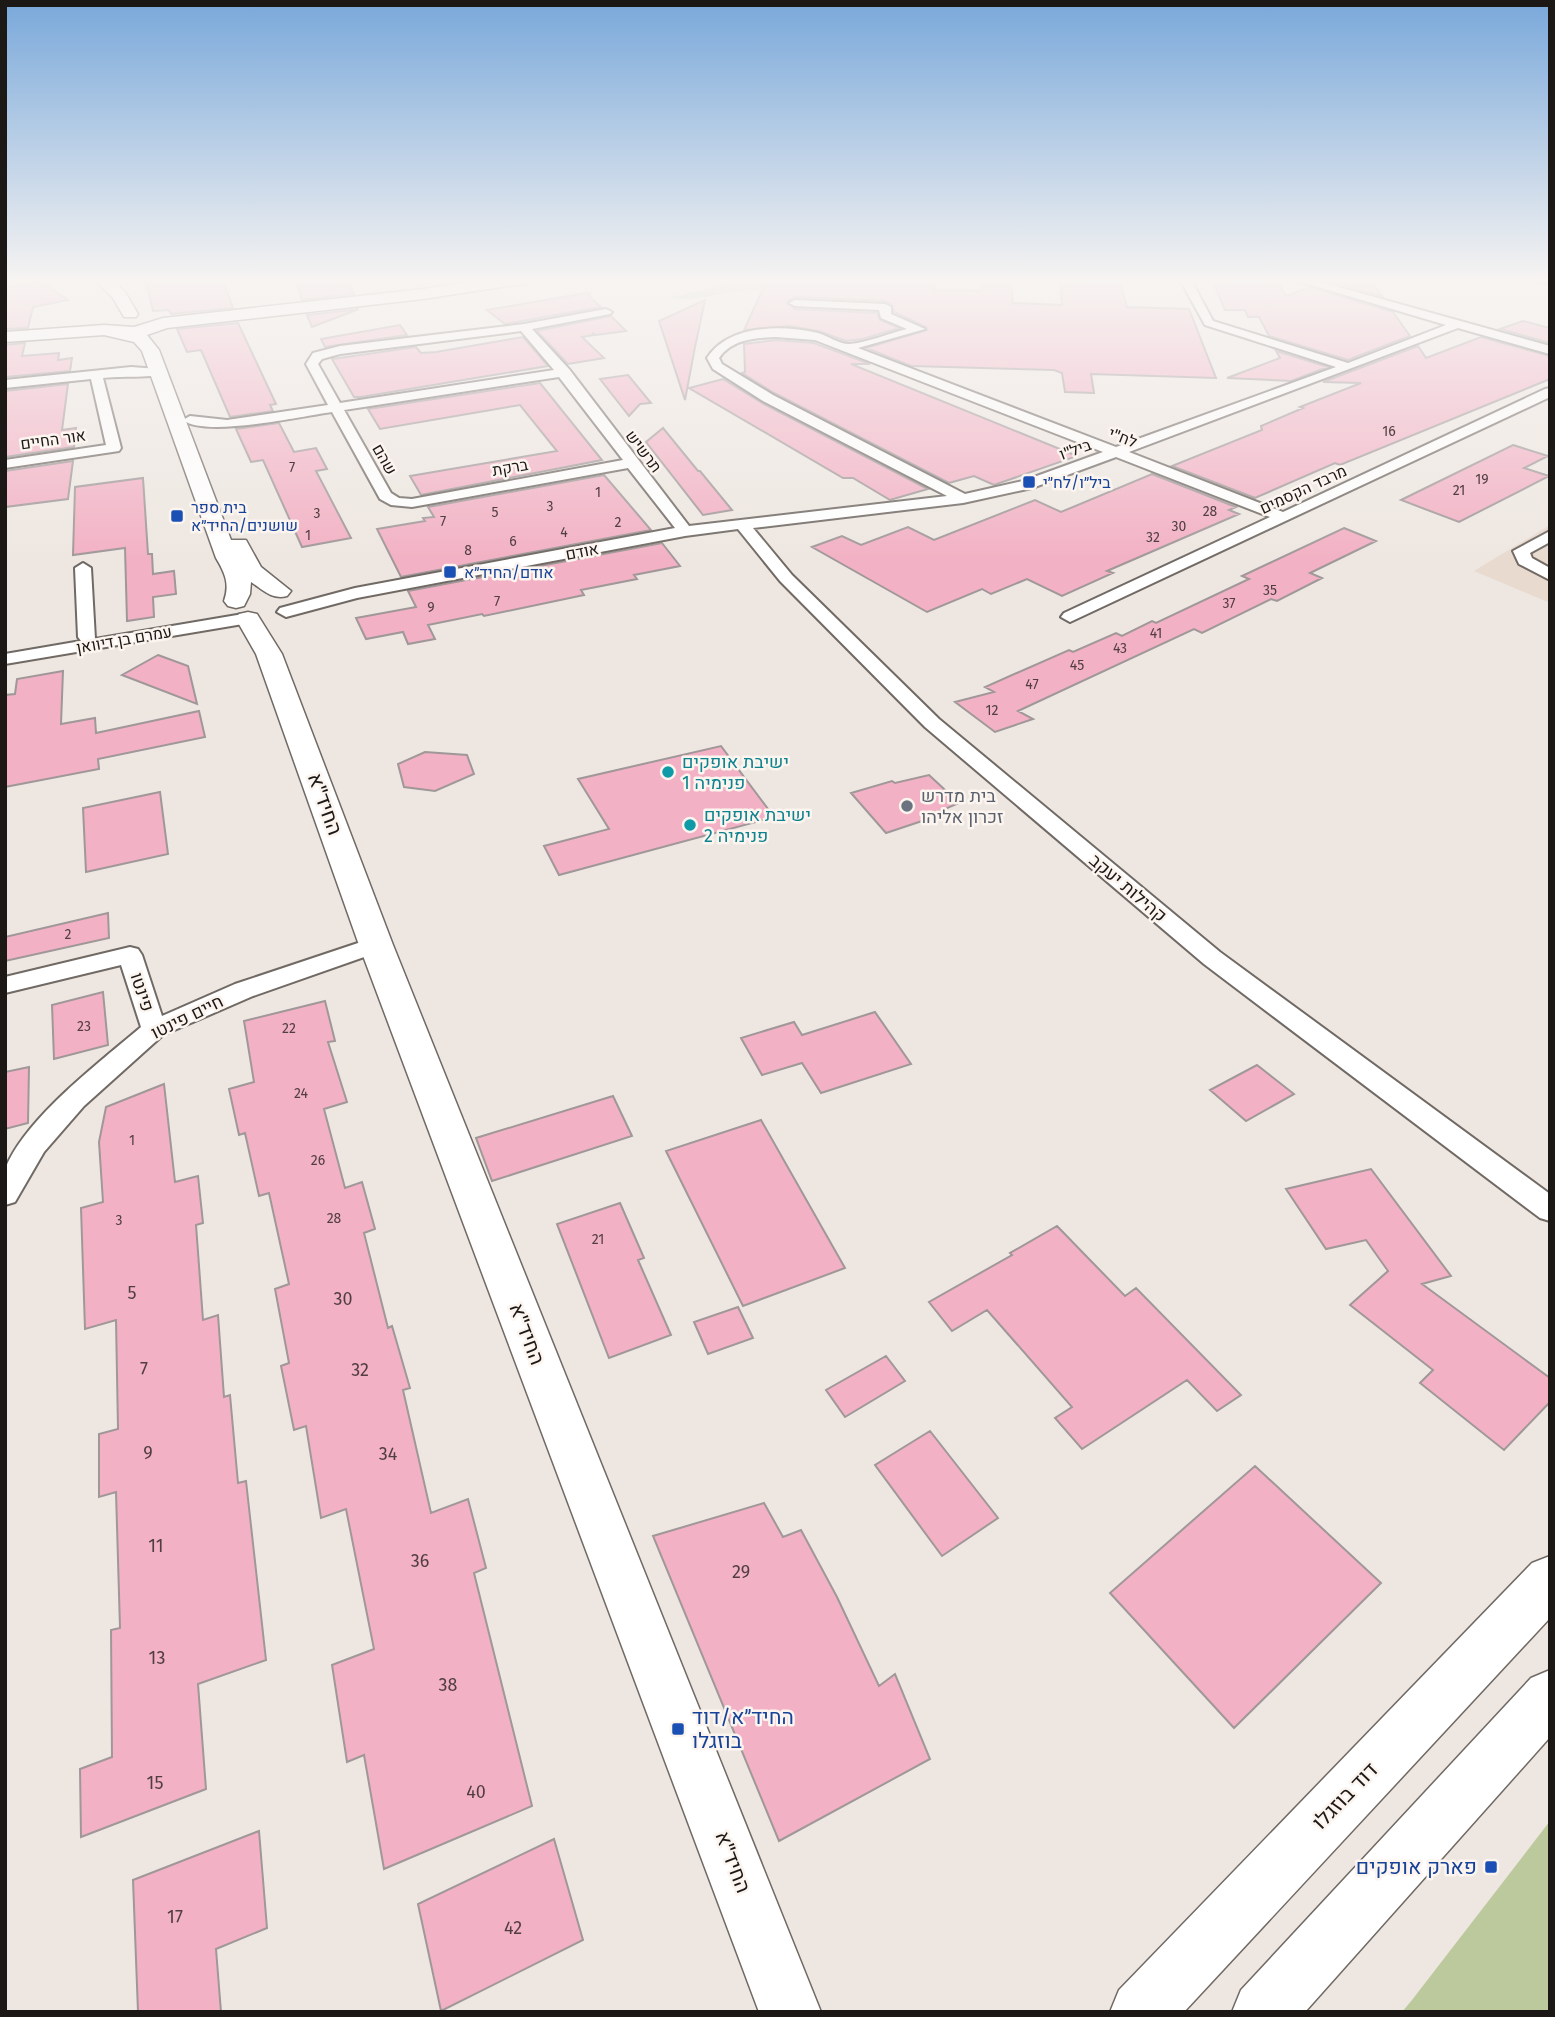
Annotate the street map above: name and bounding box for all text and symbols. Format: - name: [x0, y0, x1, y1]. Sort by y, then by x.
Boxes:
- street label: לח"י: [1106, 423, 1140, 452]
- house number: 16: [1382, 423, 1396, 440]
- street label: אור החיים: [19, 425, 87, 453]
- street label: תרשיש: [622, 426, 666, 476]
- street label: ביל"ו: [1057, 435, 1094, 464]
- street label: שהם: [368, 441, 401, 478]
- street label: ברקת: [491, 455, 530, 480]
- house number: 7: [289, 459, 295, 476]
- street label: מרבד הקסמים: [1257, 461, 1350, 518]
- house number: 19: [1475, 471, 1489, 488]
- place label: ביל״ו/לח״י: [1043, 473, 1111, 492]
- marker: ביל״ו/לח״י: [1021, 474, 1037, 490]
- house number: 21: [1453, 482, 1465, 499]
- house number: 1: [595, 484, 601, 501]
- place label: בית ספר שושנים/החיד״א: [191, 498, 298, 535]
- house number: 3: [547, 498, 554, 515]
- house number: 28: [1203, 503, 1218, 520]
- house number: 5: [491, 504, 499, 521]
- house number: 3: [314, 505, 321, 522]
- marker: בית ספר שושנים/החיד״א: [169, 508, 185, 524]
- house number: 7: [440, 513, 446, 530]
- house number: 2: [615, 514, 622, 531]
- house number: 30: [1172, 518, 1187, 535]
- house number: 4: [560, 524, 568, 541]
- house number: 1: [305, 527, 311, 544]
- house number: 32: [1146, 529, 1160, 546]
- house number: 6: [509, 533, 517, 550]
- street label: אודם: [564, 539, 600, 564]
- house number: 8: [464, 542, 472, 559]
- place label: אודם/החיד״א: [464, 563, 554, 582]
- marker: אודם/החיד״א: [442, 564, 458, 580]
- house number: 35: [1263, 582, 1277, 599]
- house number: 7: [494, 593, 500, 610]
- house number: 37: [1222, 595, 1236, 612]
- house number: 9: [427, 599, 435, 616]
- street label: עמרם בן דיוואן: [75, 622, 173, 657]
- house number: 41: [1150, 625, 1162, 642]
- house number: 43: [1113, 640, 1127, 657]
- house number: 45: [1070, 657, 1084, 674]
- house number: 47: [1025, 676, 1039, 693]
- house number: 12: [986, 702, 999, 719]
- place label: ישיבת אופקים פנימיה 1: [682, 751, 789, 794]
- marker: ישיבת אופקים פנימיה 1: [660, 764, 676, 780]
- street label: החיד"א: [302, 769, 348, 839]
- place label: בית מדרש זכרון אליהו: [921, 785, 1003, 828]
- marker: בית מדרש זכרון אליהו: [899, 798, 915, 814]
- place label: ישיבת אופקים פנימיה 2: [704, 804, 811, 847]
- marker: ישיבת אופקים פנימיה 2: [682, 817, 698, 833]
- street label: קהילות יעקב: [1085, 849, 1171, 927]
- house number: 2: [65, 926, 72, 943]
- street label: פינטו: [125, 970, 159, 1014]
- street label: חיים פינטו: [147, 990, 227, 1044]
- house number: 23: [77, 1018, 91, 1035]
- house number: 22: [282, 1020, 296, 1037]
- house number: 24: [294, 1085, 309, 1102]
- house number: 1: [129, 1132, 135, 1149]
- house number: 26: [311, 1152, 325, 1169]
- house number: 28: [327, 1210, 342, 1227]
- house number: 3: [116, 1212, 123, 1229]
- house number: 21: [592, 1231, 604, 1248]
- house number: 5: [127, 1282, 137, 1304]
- house number: 30: [333, 1288, 353, 1310]
- street label: החיד"א: [503, 1299, 551, 1369]
- house number: 7: [140, 1358, 148, 1380]
- house number: 32: [351, 1359, 369, 1381]
- house number: 9: [143, 1442, 153, 1464]
- house number: 34: [379, 1443, 398, 1465]
- house number: 11: [148, 1535, 164, 1557]
- house number: 36: [411, 1550, 429, 1572]
- house number: 29: [732, 1561, 750, 1583]
- house number: 13: [149, 1647, 165, 1669]
- house number: 38: [439, 1674, 458, 1696]
- place label: החיד״א/דוד בוזגלו: [692, 1704, 794, 1754]
- marker: החיד״א/דוד בוזגלו: [670, 1721, 686, 1737]
- street label: דוד בוזגלו: [1307, 1757, 1383, 1835]
- house number: 15: [147, 1772, 163, 1794]
- house number: 40: [466, 1781, 486, 1803]
- street label: החיד"א: [709, 1827, 757, 1897]
- place label: פארק אופקים: [1356, 1854, 1477, 1880]
- marker: פארק אופקים: [1483, 1859, 1499, 1875]
- house number: 17: [167, 1906, 183, 1928]
- house number: 42: [504, 1917, 522, 1939]

